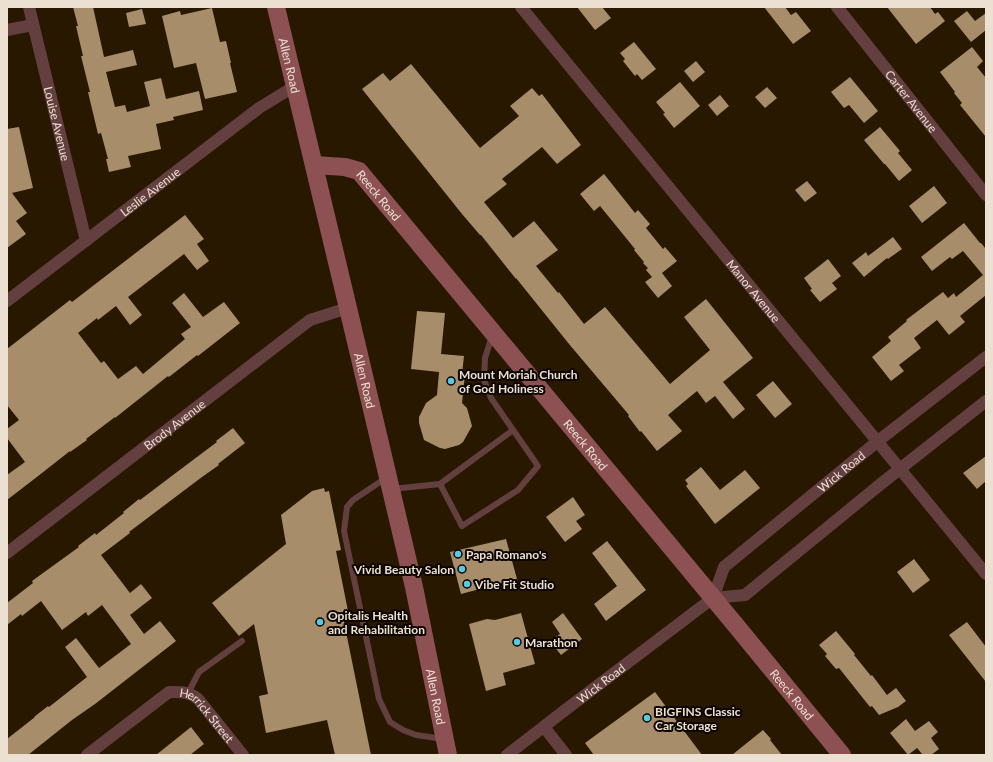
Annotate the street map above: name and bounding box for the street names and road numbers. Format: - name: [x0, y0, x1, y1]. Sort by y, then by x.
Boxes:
- street label: Allen Road: [276, 36, 304, 95]
- street label: Carter Avenue: [882, 67, 941, 135]
- street label: Louise Avenue: [41, 85, 74, 162]
- street label: Leslie Avenue: [117, 164, 183, 219]
- street label: Reeck Road: [354, 167, 404, 224]
- street label: Manor Avenue: [724, 256, 784, 325]
- street label: Allen Road: [351, 351, 379, 410]
- street label: Brody Avenue: [140, 396, 208, 453]
- street label: Reeck Road: [560, 416, 611, 473]
- street label: Wick Road: [814, 448, 868, 495]
- street label: Wick Road: [573, 660, 628, 706]
- street label: Reeck Road: [767, 666, 818, 723]
- street label: Allen Road: [423, 667, 449, 726]
- street label: Herrick Street: [179, 684, 238, 746]

